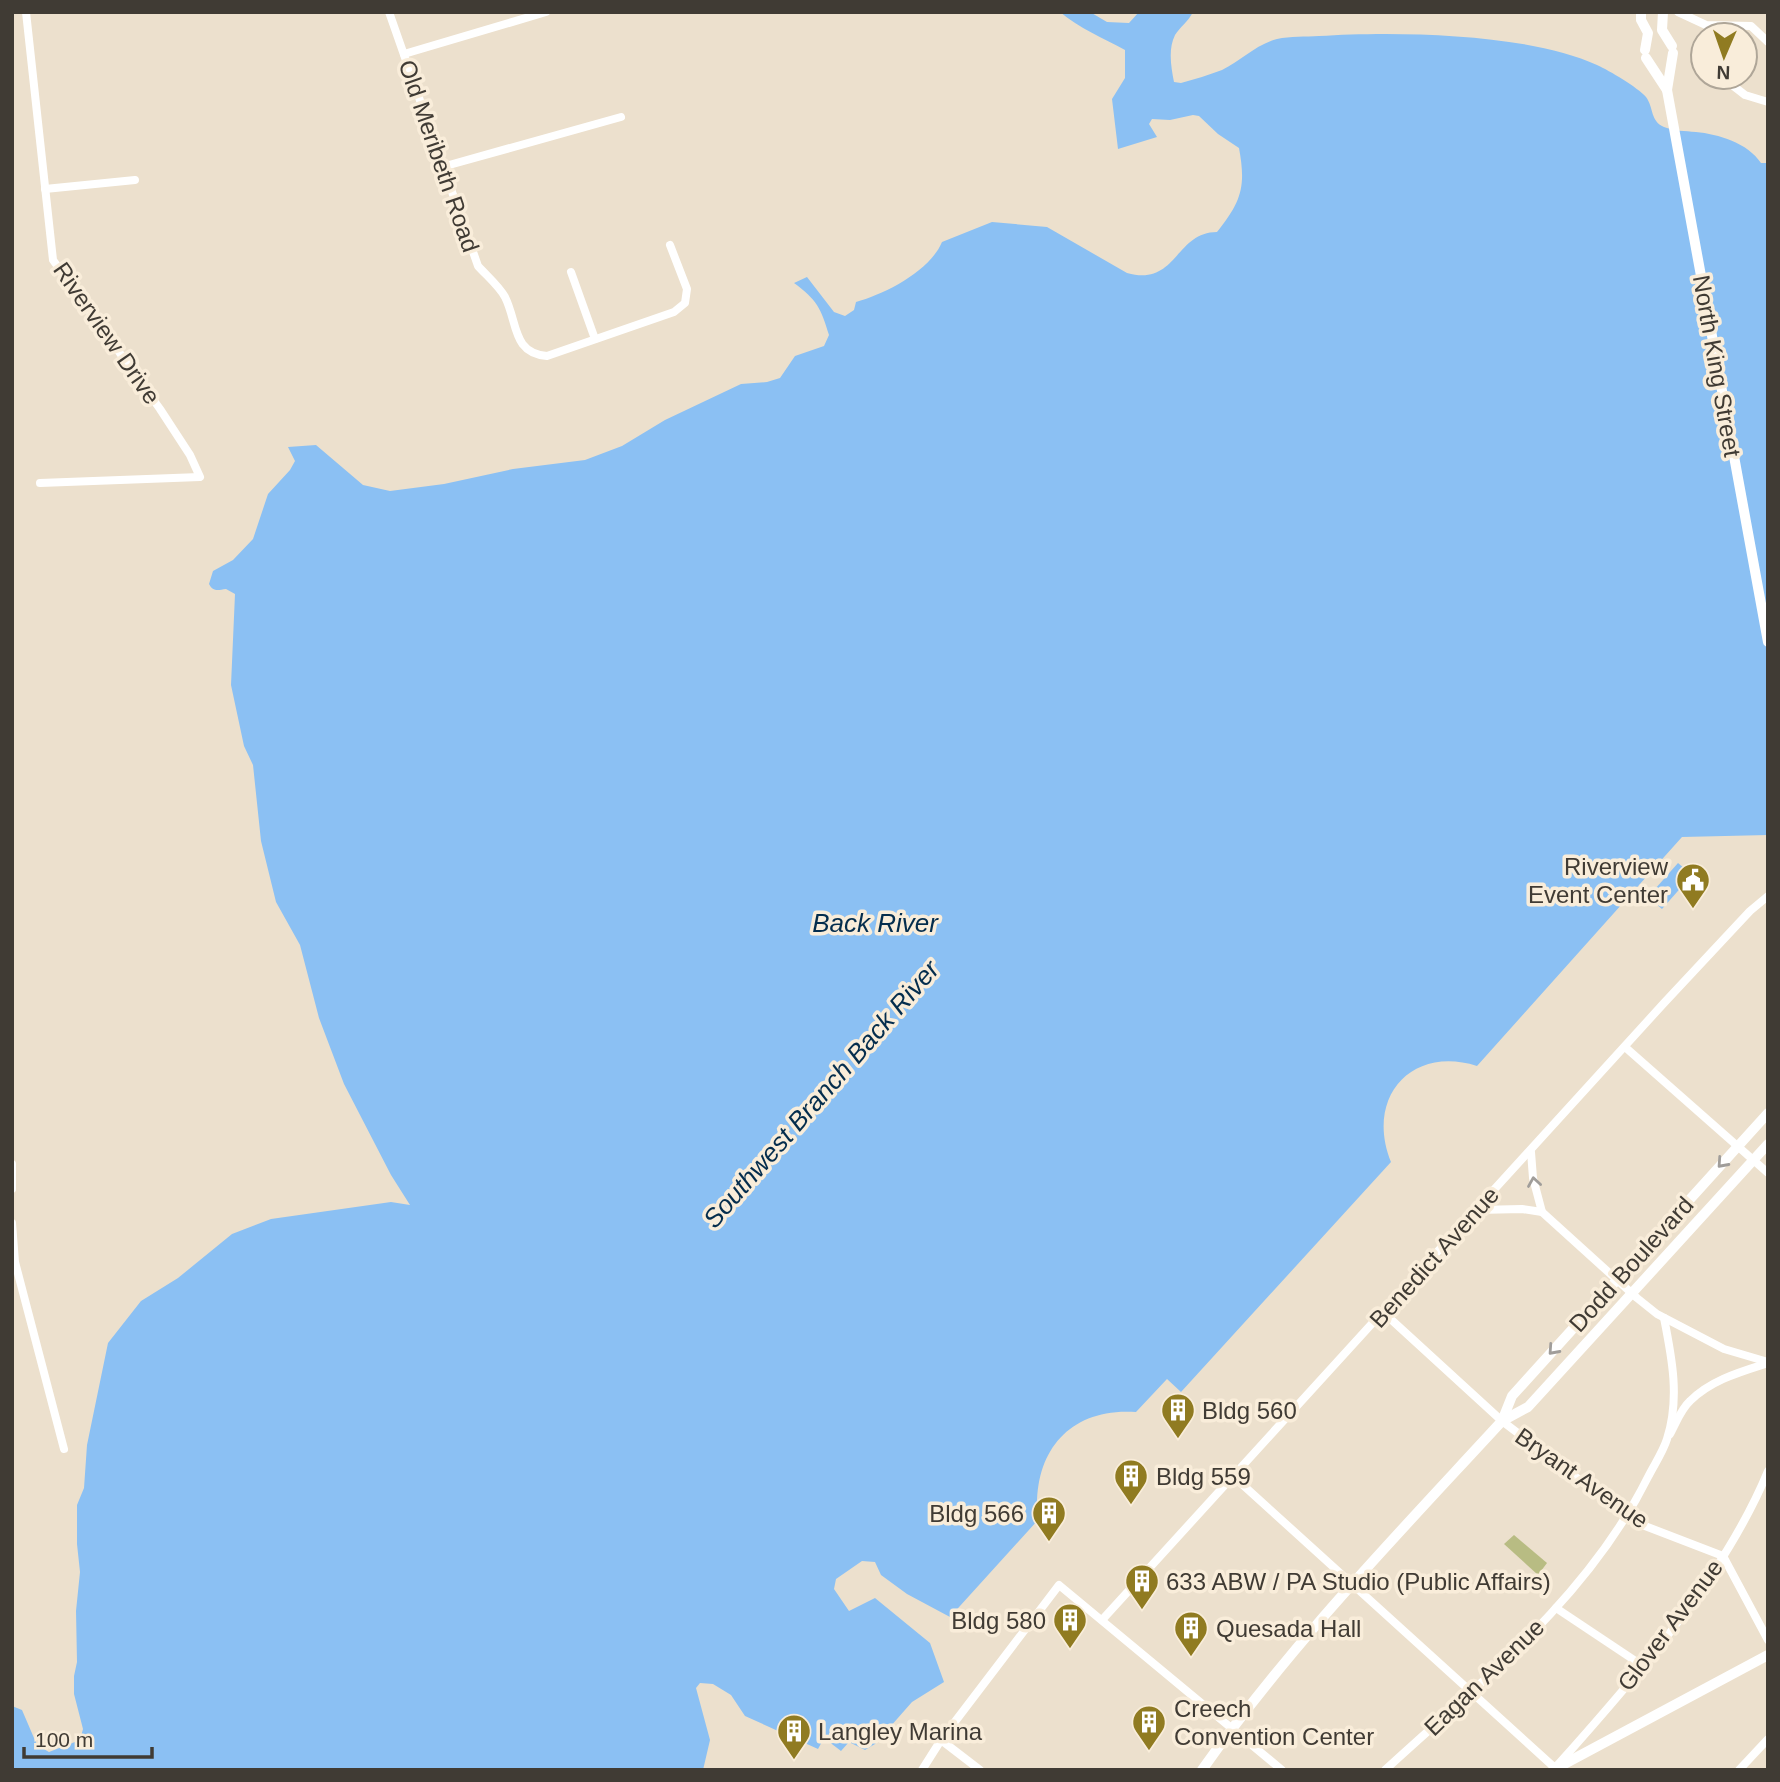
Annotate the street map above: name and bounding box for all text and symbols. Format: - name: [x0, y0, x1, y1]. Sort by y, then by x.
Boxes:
- north arrow: [1689, 21, 1759, 91]
- street label: Old Meribeth Road: [393, 56, 485, 256]
- text: N: [1716, 62, 1731, 83]
- street label: Riverview Drive: [48, 257, 166, 409]
- street label: North King Street: [1688, 273, 1746, 459]
- place label: Riverview Event Center: [1528, 853, 1669, 908]
- public building icon: Riverview Event Center: [1674, 861, 1712, 910]
- water label: Back River: [812, 908, 939, 938]
- water label: Southwest Branch Back River: [697, 953, 946, 1234]
- one-way arrow: [1718, 1155, 1730, 1168]
- one-way arrow: [1527, 1176, 1542, 1188]
- street label: Benedict Avenue: [1364, 1181, 1504, 1333]
- street label: Dodd Boulevard: [1563, 1191, 1699, 1337]
- one-way arrow: [1549, 1342, 1561, 1355]
- building icon: Bldg 560: [1159, 1391, 1197, 1440]
- place label: Bldg 560: [1202, 1397, 1297, 1424]
- street label: Bryant Avenue: [1510, 1422, 1654, 1534]
- building icon: Bldg 559: [1112, 1457, 1150, 1506]
- place label: Bldg 559: [1156, 1463, 1251, 1490]
- building icon: Bldg 566: [1030, 1494, 1068, 1543]
- place label: Bldg 566: [929, 1500, 1024, 1527]
- street label: Glover Avenue: [1612, 1554, 1728, 1696]
- building icon: 633 ABW / PA Studio (Public Affairs): [1123, 1562, 1161, 1611]
- place label: 633 ABW / PA Studio (Public Affairs): [1166, 1568, 1551, 1595]
- building icon: Bldg 580: [1051, 1601, 1089, 1650]
- place label: Bldg 580: [951, 1607, 1046, 1634]
- building icon: Quesada Hall: [1172, 1609, 1210, 1658]
- street label: Eagan Avenue: [1419, 1613, 1549, 1741]
- place label: Quesada Hall: [1216, 1615, 1361, 1642]
- place label: Creech Convention Center: [1174, 1695, 1374, 1750]
- building icon: Creech Convention Center: [1130, 1703, 1168, 1752]
- building icon: Langley Marina: [775, 1712, 813, 1761]
- scale bar: [24, 1716, 152, 1760]
- place label: Langley Marina: [818, 1718, 983, 1745]
- text: 100 m: [35, 1728, 93, 1751]

